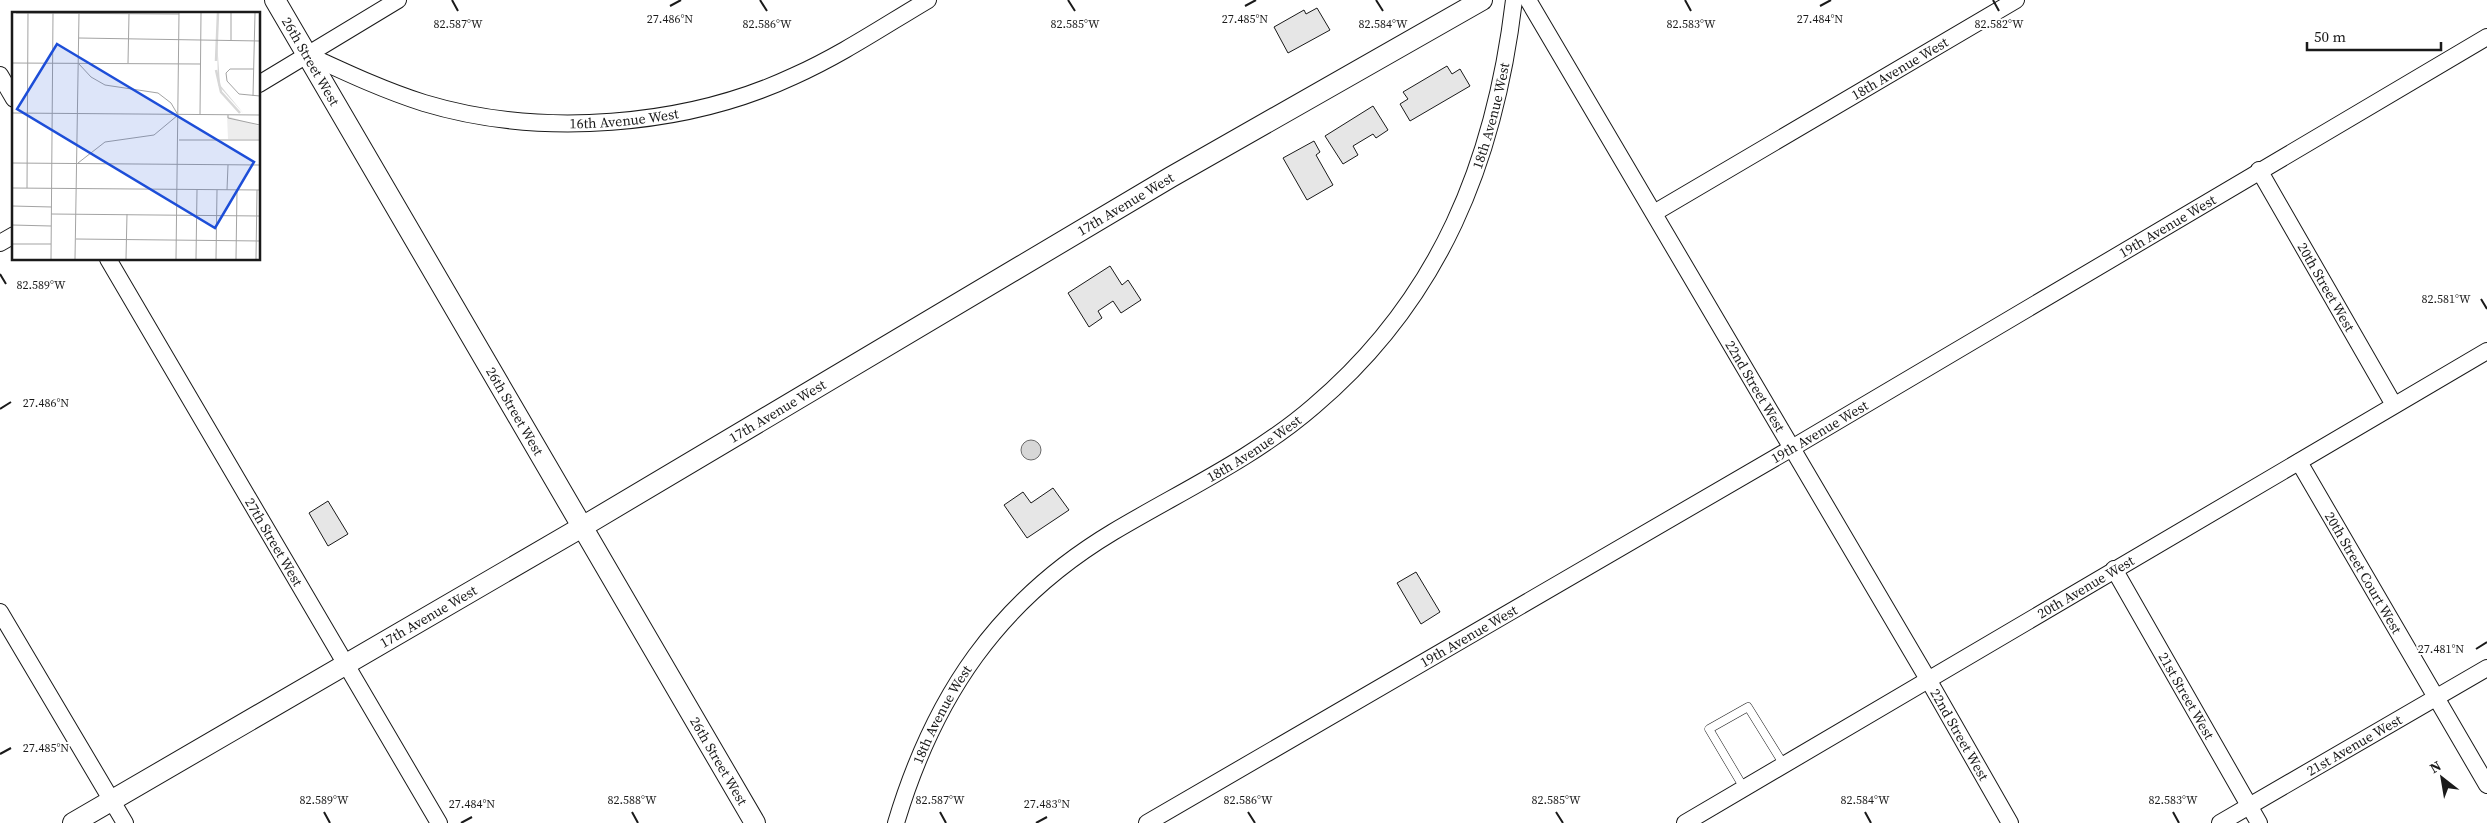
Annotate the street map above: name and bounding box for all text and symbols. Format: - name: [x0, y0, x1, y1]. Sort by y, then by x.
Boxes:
- text: 27.486°N: [647, 11, 693, 27]
- text: 27.485°N: [1222, 11, 1268, 27]
- text: 27.484°N: [1797, 11, 1843, 27]
- inset map: [12, 12, 260, 260]
- street label: 26th Street West: [277, 13, 345, 110]
- text: 82.587°W: [433, 16, 483, 32]
- text: 82.586°W: [742, 16, 792, 32]
- text: 82.585°W: [1050, 16, 1100, 32]
- text: 82.584°W: [1358, 16, 1408, 32]
- text: 82.583°W: [1666, 16, 1716, 32]
- text: 82.582°W: [1974, 16, 2024, 32]
- scale bar: [2307, 20, 2441, 52]
- text: 50 m: [2314, 26, 2346, 47]
- street label: 18th Avenue West: [1847, 32, 1952, 105]
- street label: 18th Avenue West: [1467, 60, 1514, 172]
- street label: 16th Avenue West: [569, 103, 681, 133]
- street label: 17th Avenue West: [1073, 167, 1178, 241]
- street label: 19th Avenue West: [2115, 189, 2220, 263]
- street label: 20th Street West: [2293, 239, 2360, 336]
- text: 82.589°W: [16, 277, 66, 293]
- text: 82.581°W: [2421, 291, 2471, 307]
- street label: 22nd Street West: [1721, 337, 1790, 436]
- street label: 26th Street West: [481, 363, 549, 460]
- street label: 17th Avenue West: [725, 374, 830, 447]
- text: 27.486°N: [23, 395, 69, 411]
- street label: 19th Avenue West: [1767, 395, 1872, 468]
- street label: 18th Avenue West: [1203, 410, 1306, 487]
- street label: 27th Street West: [240, 494, 308, 590]
- street label: 20th Street Court West: [2320, 508, 2407, 638]
- street label: 20th Avenue West: [2033, 550, 2138, 623]
- street label: 17th Avenue West: [376, 580, 481, 653]
- street label: 19th Avenue West: [1416, 600, 1521, 672]
- text: 27.481°N: [2418, 641, 2464, 657]
- street label: 21st Street West: [2154, 649, 2219, 743]
- street label: 18th Avenue West: [908, 661, 976, 767]
- street label: 22nd Street West: [1925, 685, 1994, 785]
- street label: 21st Avenue West: [2303, 709, 2406, 781]
- street label: 26th Street West: [685, 713, 753, 809]
- text: 27.485°N: [23, 740, 69, 756]
- north arrow: [2417, 753, 2467, 803]
- text: N: [2426, 756, 2445, 778]
- text: 82.589°W: [299, 792, 349, 808]
- text: 82.588°W: [607, 792, 657, 808]
- text: 82.587°W: [915, 792, 965, 808]
- text: 82.586°W: [1223, 792, 1273, 808]
- text: 82.585°W: [1531, 792, 1581, 808]
- text: 82.584°W: [1840, 792, 1890, 808]
- text: 82.583°W: [2148, 792, 2198, 808]
- text: 27.484°N: [449, 796, 495, 812]
- text: 27.483°N: [1024, 796, 1070, 812]

